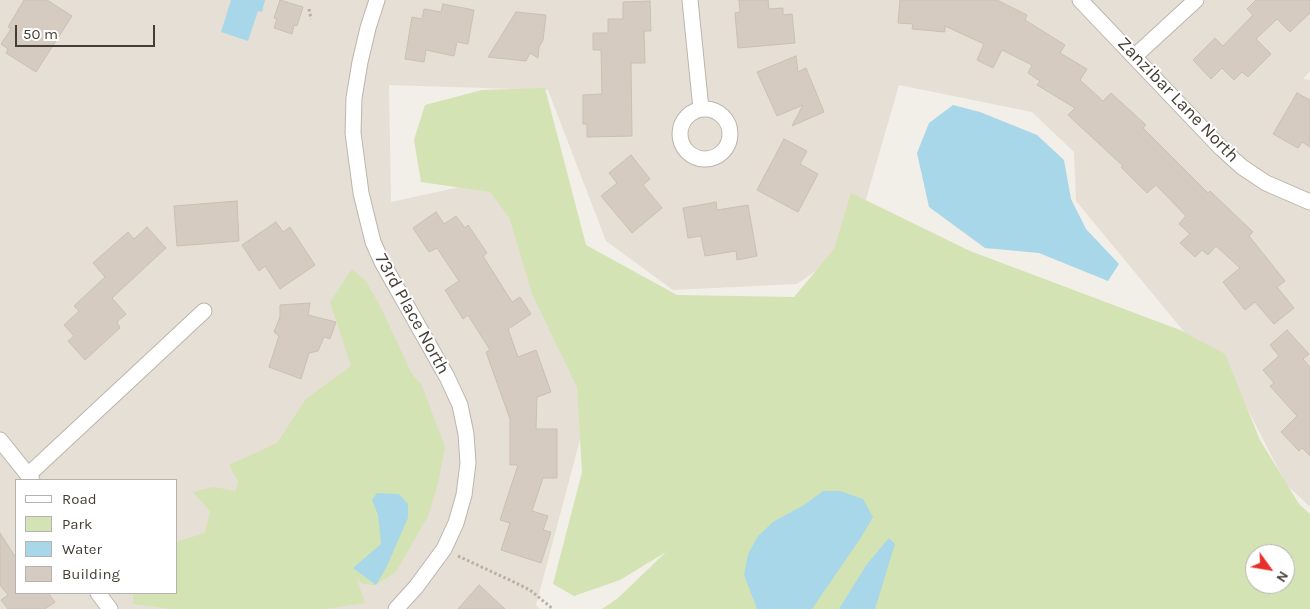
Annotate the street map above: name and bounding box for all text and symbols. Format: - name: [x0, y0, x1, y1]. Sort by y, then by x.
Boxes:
- scale bar: [18, 15, 158, 47]
- text: 50 m: [23, 25, 58, 43]
- street label: Zanzibar Lane North: [1113, 33, 1243, 167]
- street label: 73rd Place North: [370, 250, 454, 378]
- legend: [15, 479, 178, 594]
- text: Road: [62, 490, 97, 508]
- text: Park: [62, 515, 92, 533]
- text: Water: [62, 540, 102, 558]
- north arrow: [1245, 544, 1295, 594]
- text: Building: [62, 565, 120, 583]
- text: N: [1272, 568, 1292, 585]

